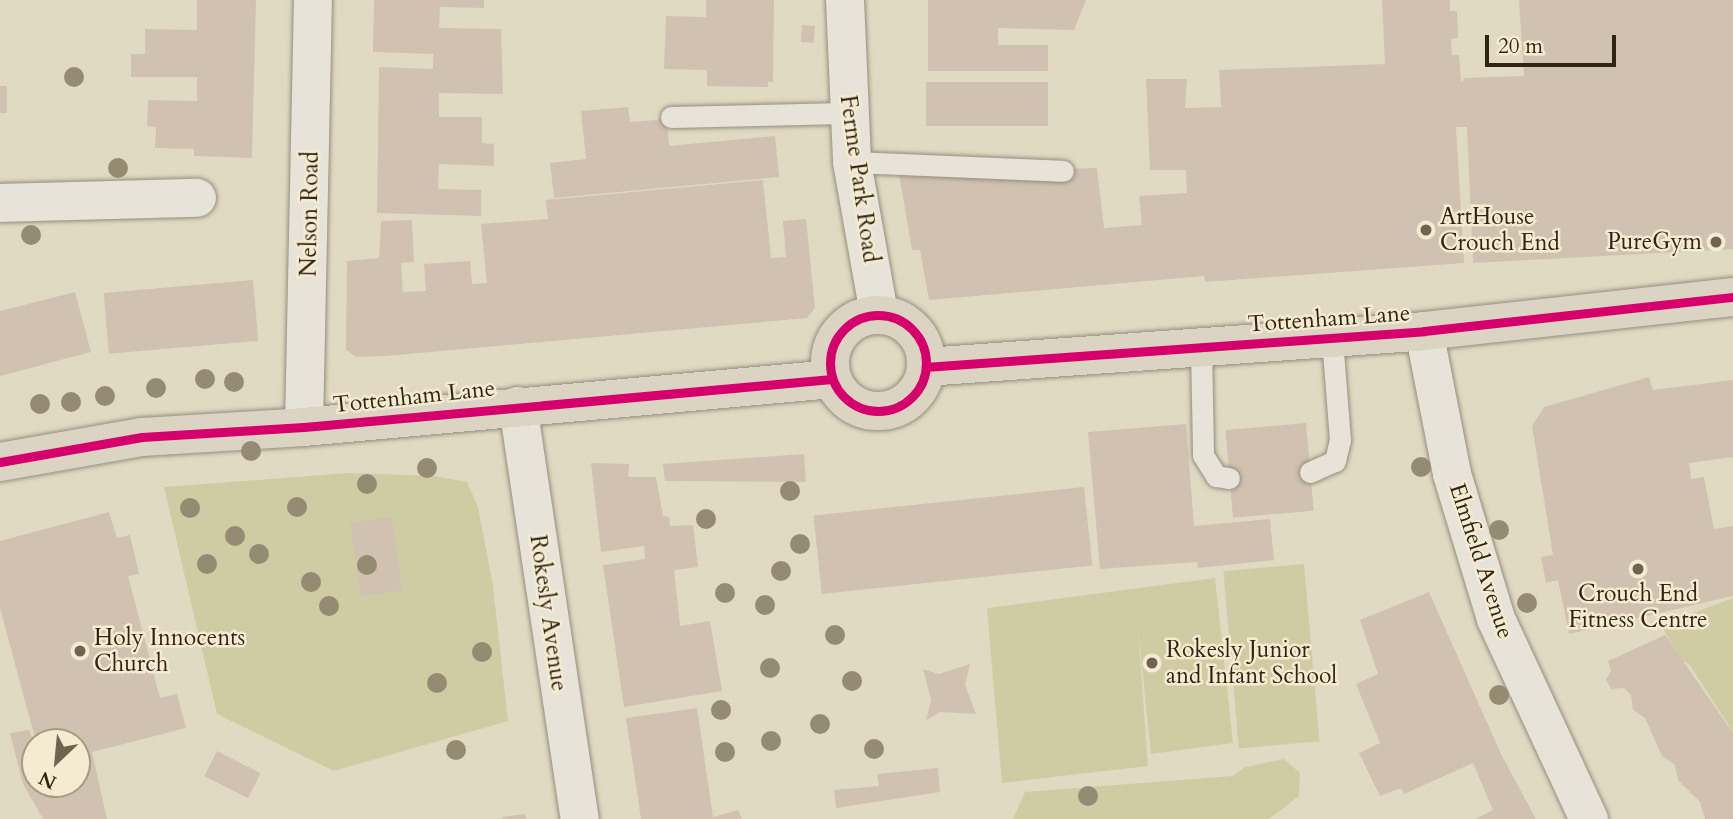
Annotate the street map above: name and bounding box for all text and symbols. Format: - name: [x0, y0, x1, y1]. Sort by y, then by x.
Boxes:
- scale bar: [1488, 21, 1619, 65]
- text: 20 m: [1498, 32, 1543, 61]
- street label: Ferme Park Road: [834, 93, 884, 265]
- street label: Nelson Road: [295, 151, 325, 277]
- place label: ArtHouse Crouch End: [1440, 203, 1560, 257]
- marker: ArtHouse Crouch End: [1418, 222, 1434, 238]
- place label: PureGym: [1607, 228, 1702, 256]
- marker: PureGym: [1708, 234, 1724, 250]
- street label: Tottenham Lane: [1247, 300, 1411, 338]
- street label: Tottenham Lane: [332, 375, 496, 419]
- street label: Elmfield Avenue: [1443, 480, 1519, 642]
- street label: Rokesly Avenue: [523, 533, 573, 693]
- marker: Crouch End Fitness Centre: [1630, 561, 1646, 577]
- place label: Crouch End Fitness Centre: [1568, 580, 1708, 634]
- place label: Holy Innocents Church: [94, 624, 245, 678]
- place label: Rokesly Junior and Infant School: [1166, 636, 1337, 690]
- marker: Holy Innocents Church: [72, 643, 88, 659]
- marker: Rokesly Junior and Infant School: [1144, 655, 1160, 671]
- north arrow: [21, 728, 91, 798]
- text: N: [35, 765, 61, 795]

